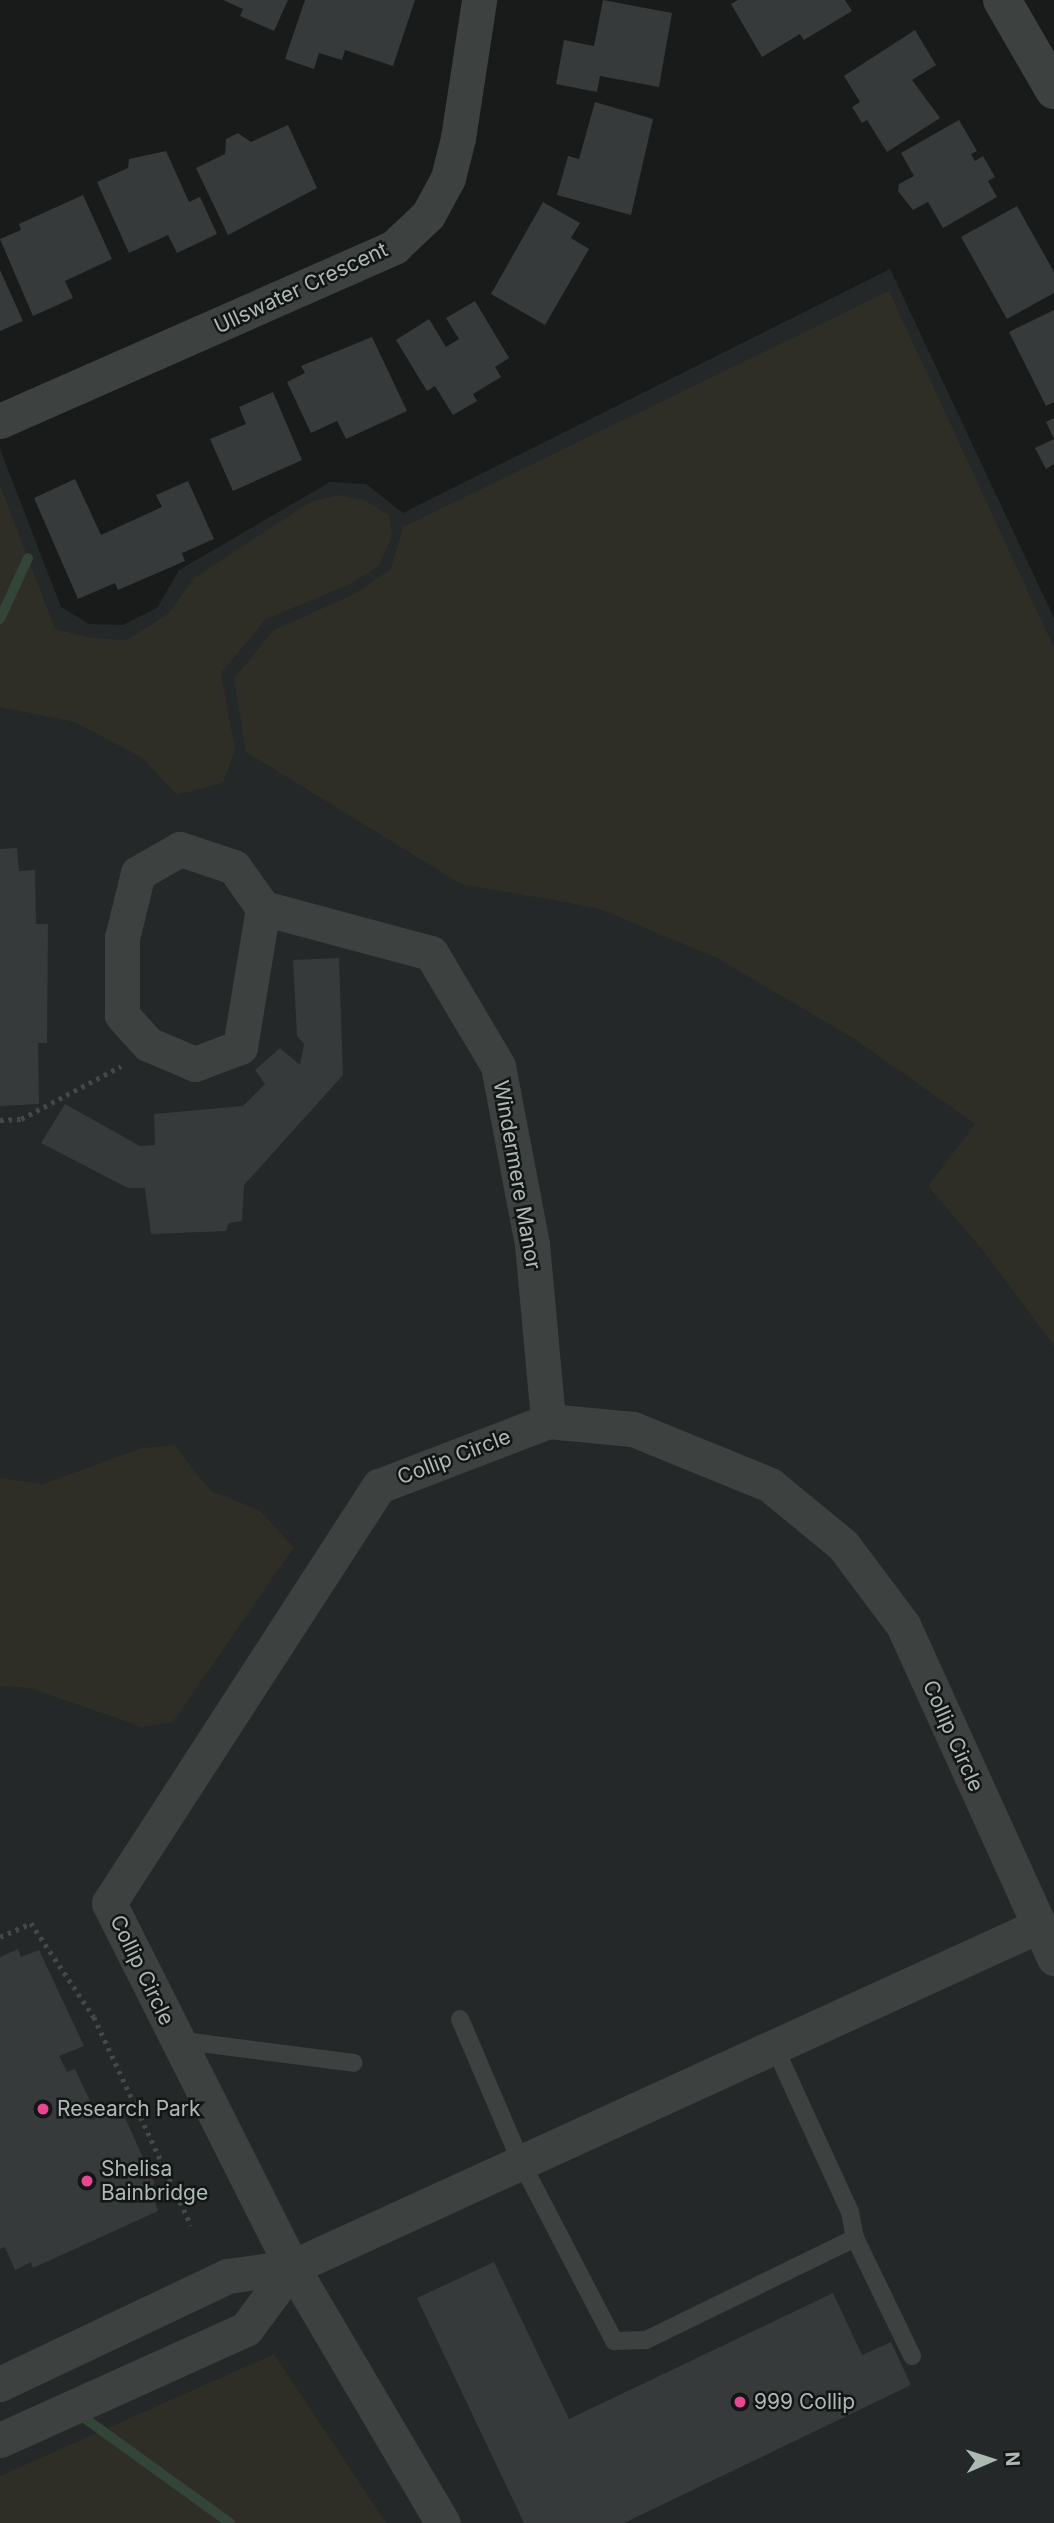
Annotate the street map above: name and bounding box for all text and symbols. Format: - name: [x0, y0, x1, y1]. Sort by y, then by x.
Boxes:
- street label: Ullswater Crescent: [210, 237, 392, 339]
- street label: Windermere Manor: [488, 1079, 546, 1271]
- street label: Collip Circle: [394, 1424, 514, 1490]
- street label: Collip Circle: [917, 1676, 989, 1796]
- street label: Collip Circle: [105, 1911, 179, 2029]
- place label: Research Park: [57, 2096, 201, 2122]
- marker: Research Park: [35, 2101, 51, 2117]
- place label: Shelisa Bainbridge: [101, 2156, 208, 2206]
- marker: Shelisa Bainbridge: [79, 2173, 95, 2189]
- place label: 999 Collip: [754, 2389, 855, 2415]
- marker: 999 Collip: [732, 2394, 748, 2410]
- north arrow: [956, 2425, 1026, 2495]
- text: N: [1001, 2451, 1024, 2467]

